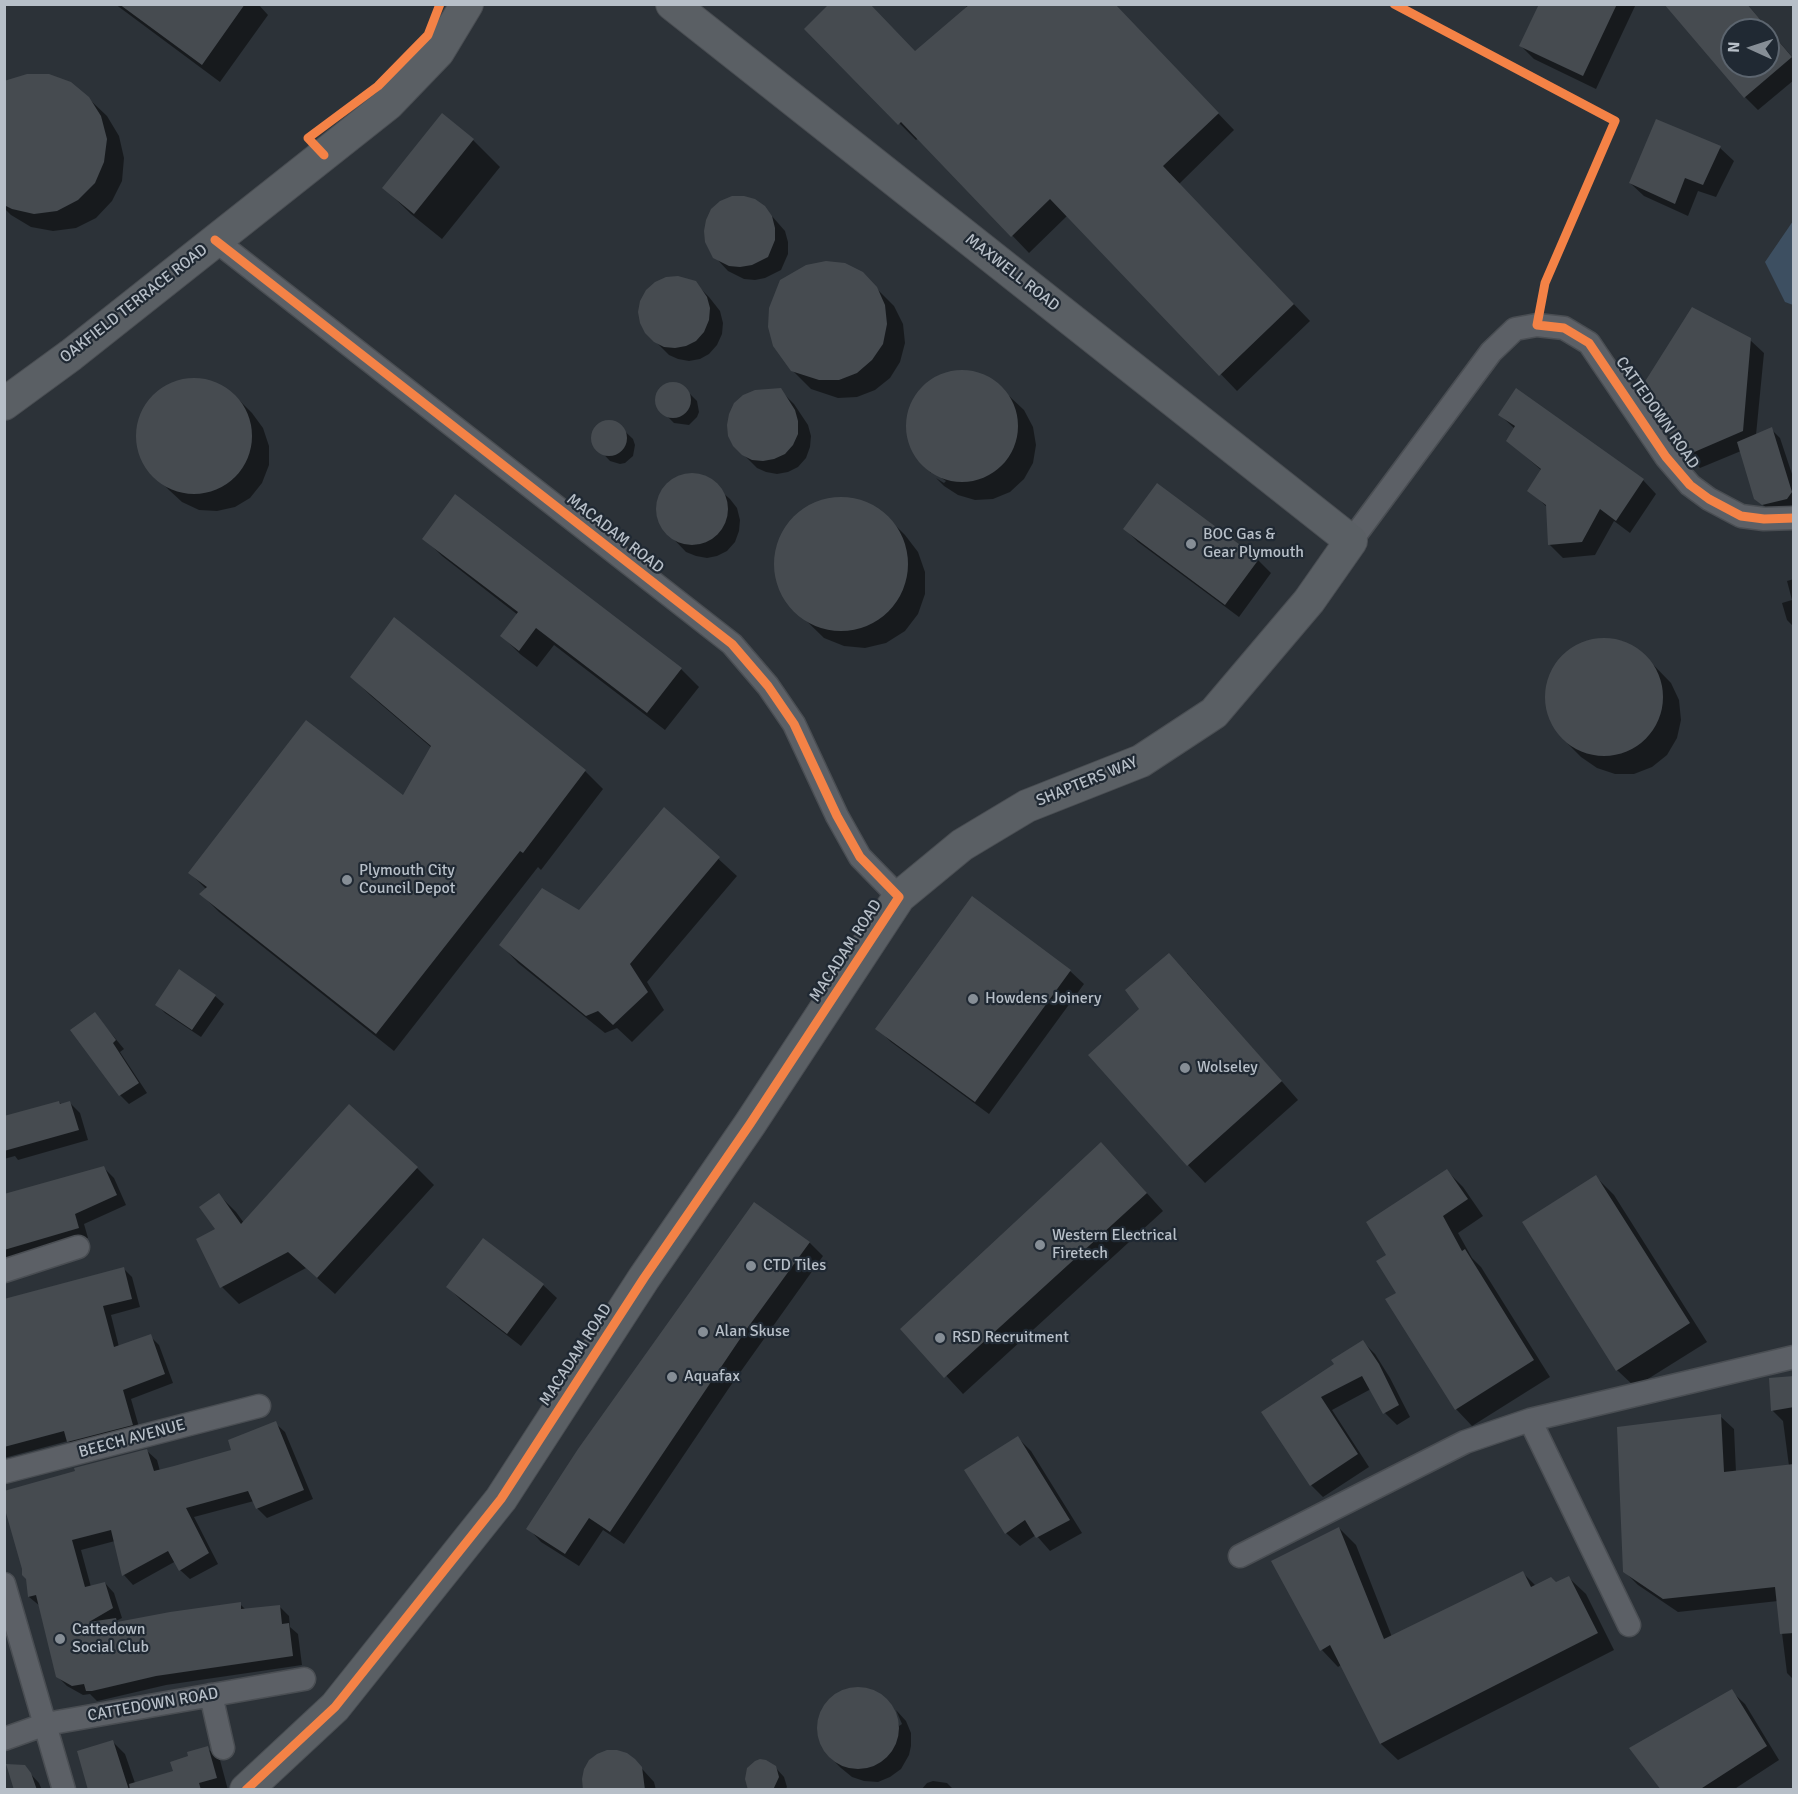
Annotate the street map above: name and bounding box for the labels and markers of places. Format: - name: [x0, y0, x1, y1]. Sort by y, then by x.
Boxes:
- place label: BOC Gas & Gear Plymouth: [1203, 525, 1304, 563]
- marker: BOC Gas & Gear Plymouth: [1184, 537, 1198, 551]
- place label: Plymouth City Council Depot: [359, 861, 455, 899]
- marker: Plymouth City Council Depot: [340, 873, 354, 887]
- place label: Howdens Joinery: [985, 989, 1102, 1009]
- marker: Howdens Joinery: [966, 992, 980, 1006]
- place label: Wolseley: [1197, 1058, 1258, 1078]
- marker: Wolseley: [1178, 1061, 1192, 1075]
- place label: Western Electrical Firetech: [1052, 1226, 1177, 1264]
- marker: Western Electrical Firetech: [1033, 1238, 1047, 1252]
- place label: CTD Tiles: [763, 1256, 826, 1276]
- marker: CTD Tiles: [744, 1259, 758, 1273]
- place label: Alan Skuse: [715, 1322, 790, 1342]
- marker: Alan Skuse: [696, 1325, 710, 1339]
- place label: RSD Recruitment: [952, 1328, 1069, 1348]
- marker: RSD Recruitment: [933, 1331, 947, 1345]
- place label: Aquafax: [684, 1367, 740, 1387]
- marker: Aquafax: [665, 1370, 679, 1384]
- place label: Cattedown Social Club: [72, 1620, 149, 1658]
- marker: Cattedown Social Club: [53, 1632, 67, 1646]

